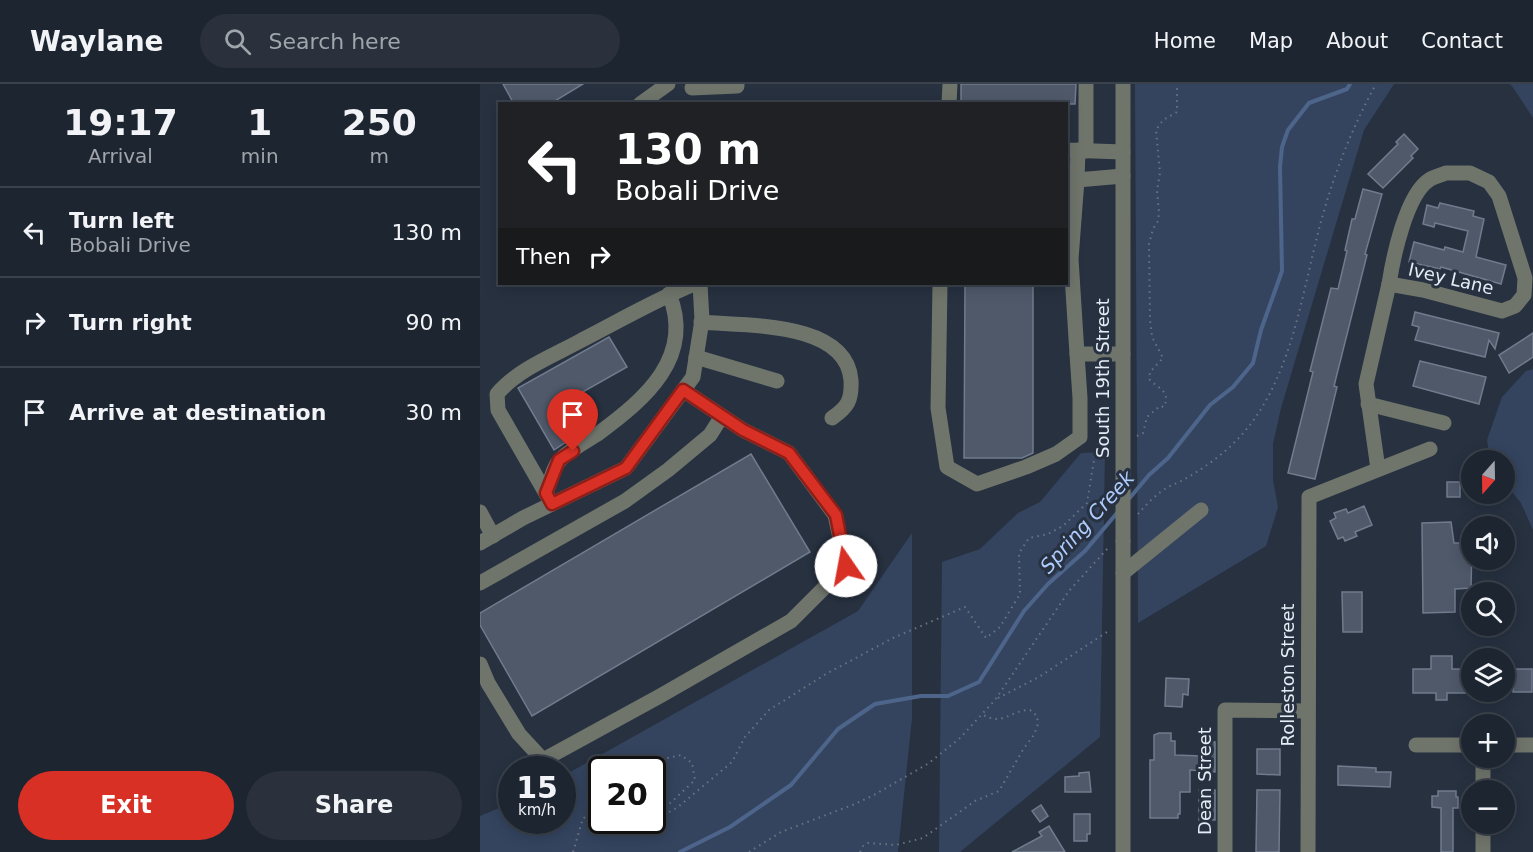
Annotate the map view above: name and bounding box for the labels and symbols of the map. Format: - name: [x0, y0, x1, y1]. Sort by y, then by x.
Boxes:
- street label: Ivey Lane: [1406, 259, 1496, 299]
- street label: South 19th Street: [1092, 298, 1113, 458]
- pin: [547, 389, 598, 451]
- north arrow: [1461, 450, 1515, 504]
- water label: Spring Creek: [1035, 465, 1140, 578]
- position arrow: [814, 534, 878, 598]
- street label: Rolleston Street: [1277, 603, 1298, 747]
- street label: Dean Street: [1194, 727, 1215, 835]
- speed limit sign: 20: [588, 756, 666, 834]

